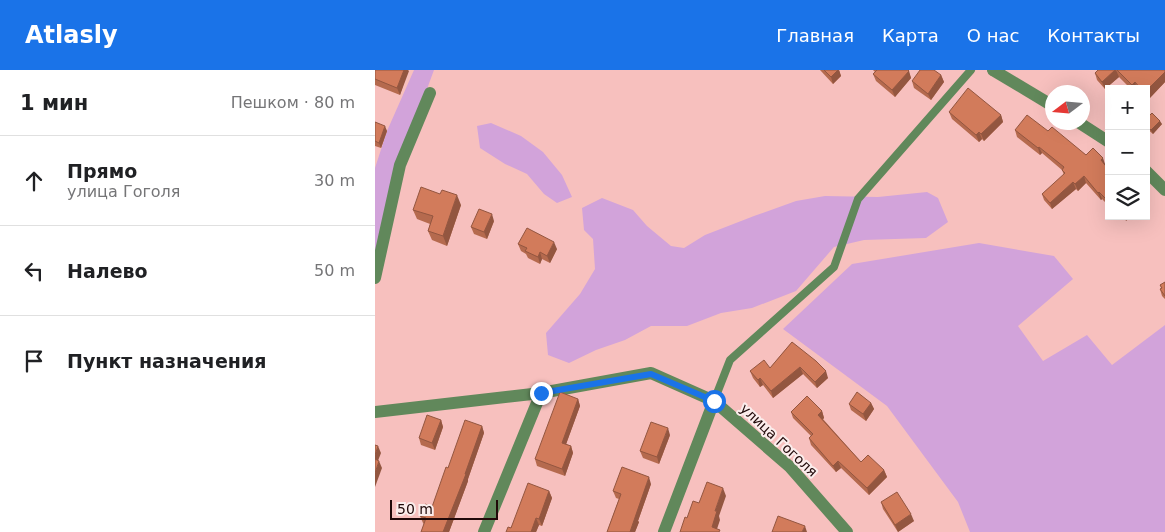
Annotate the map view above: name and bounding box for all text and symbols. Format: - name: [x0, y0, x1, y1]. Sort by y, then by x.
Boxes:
- text: Atlasly: [25, 21, 118, 49]
- text: Главная: [776, 25, 854, 46]
- text: Карта: [882, 25, 939, 46]
- text: О нас: [967, 25, 1019, 46]
- text: Контакты: [1047, 25, 1140, 46]
- north arrow: [1045, 85, 1090, 130]
- map controls: [1105, 85, 1150, 220]
- button: +: [1105, 85, 1150, 130]
- text: 1 мин: [20, 91, 88, 115]
- text: Пешком · 80 m: [231, 93, 355, 112]
- button: −: [1105, 130, 1150, 175]
- text: Прямо: [67, 160, 137, 182]
- icon: ahead: [20, 167, 48, 195]
- text: 30 m: [314, 171, 355, 190]
- button: layers: [1105, 175, 1150, 220]
- text: улица Гоголя: [67, 182, 180, 201]
- icon: left: [20, 257, 48, 285]
- text: Налево: [67, 260, 148, 282]
- text: 50 m: [314, 261, 355, 280]
- icon: arrive: [20, 347, 48, 375]
- text: Пункт назначения: [67, 350, 266, 372]
- route end: [530, 382, 553, 405]
- route start: [703, 390, 726, 413]
- street label: улица Гоголя: [737, 400, 821, 480]
- scale bar: [390, 497, 497, 520]
- text: 50 m: [397, 501, 433, 517]

